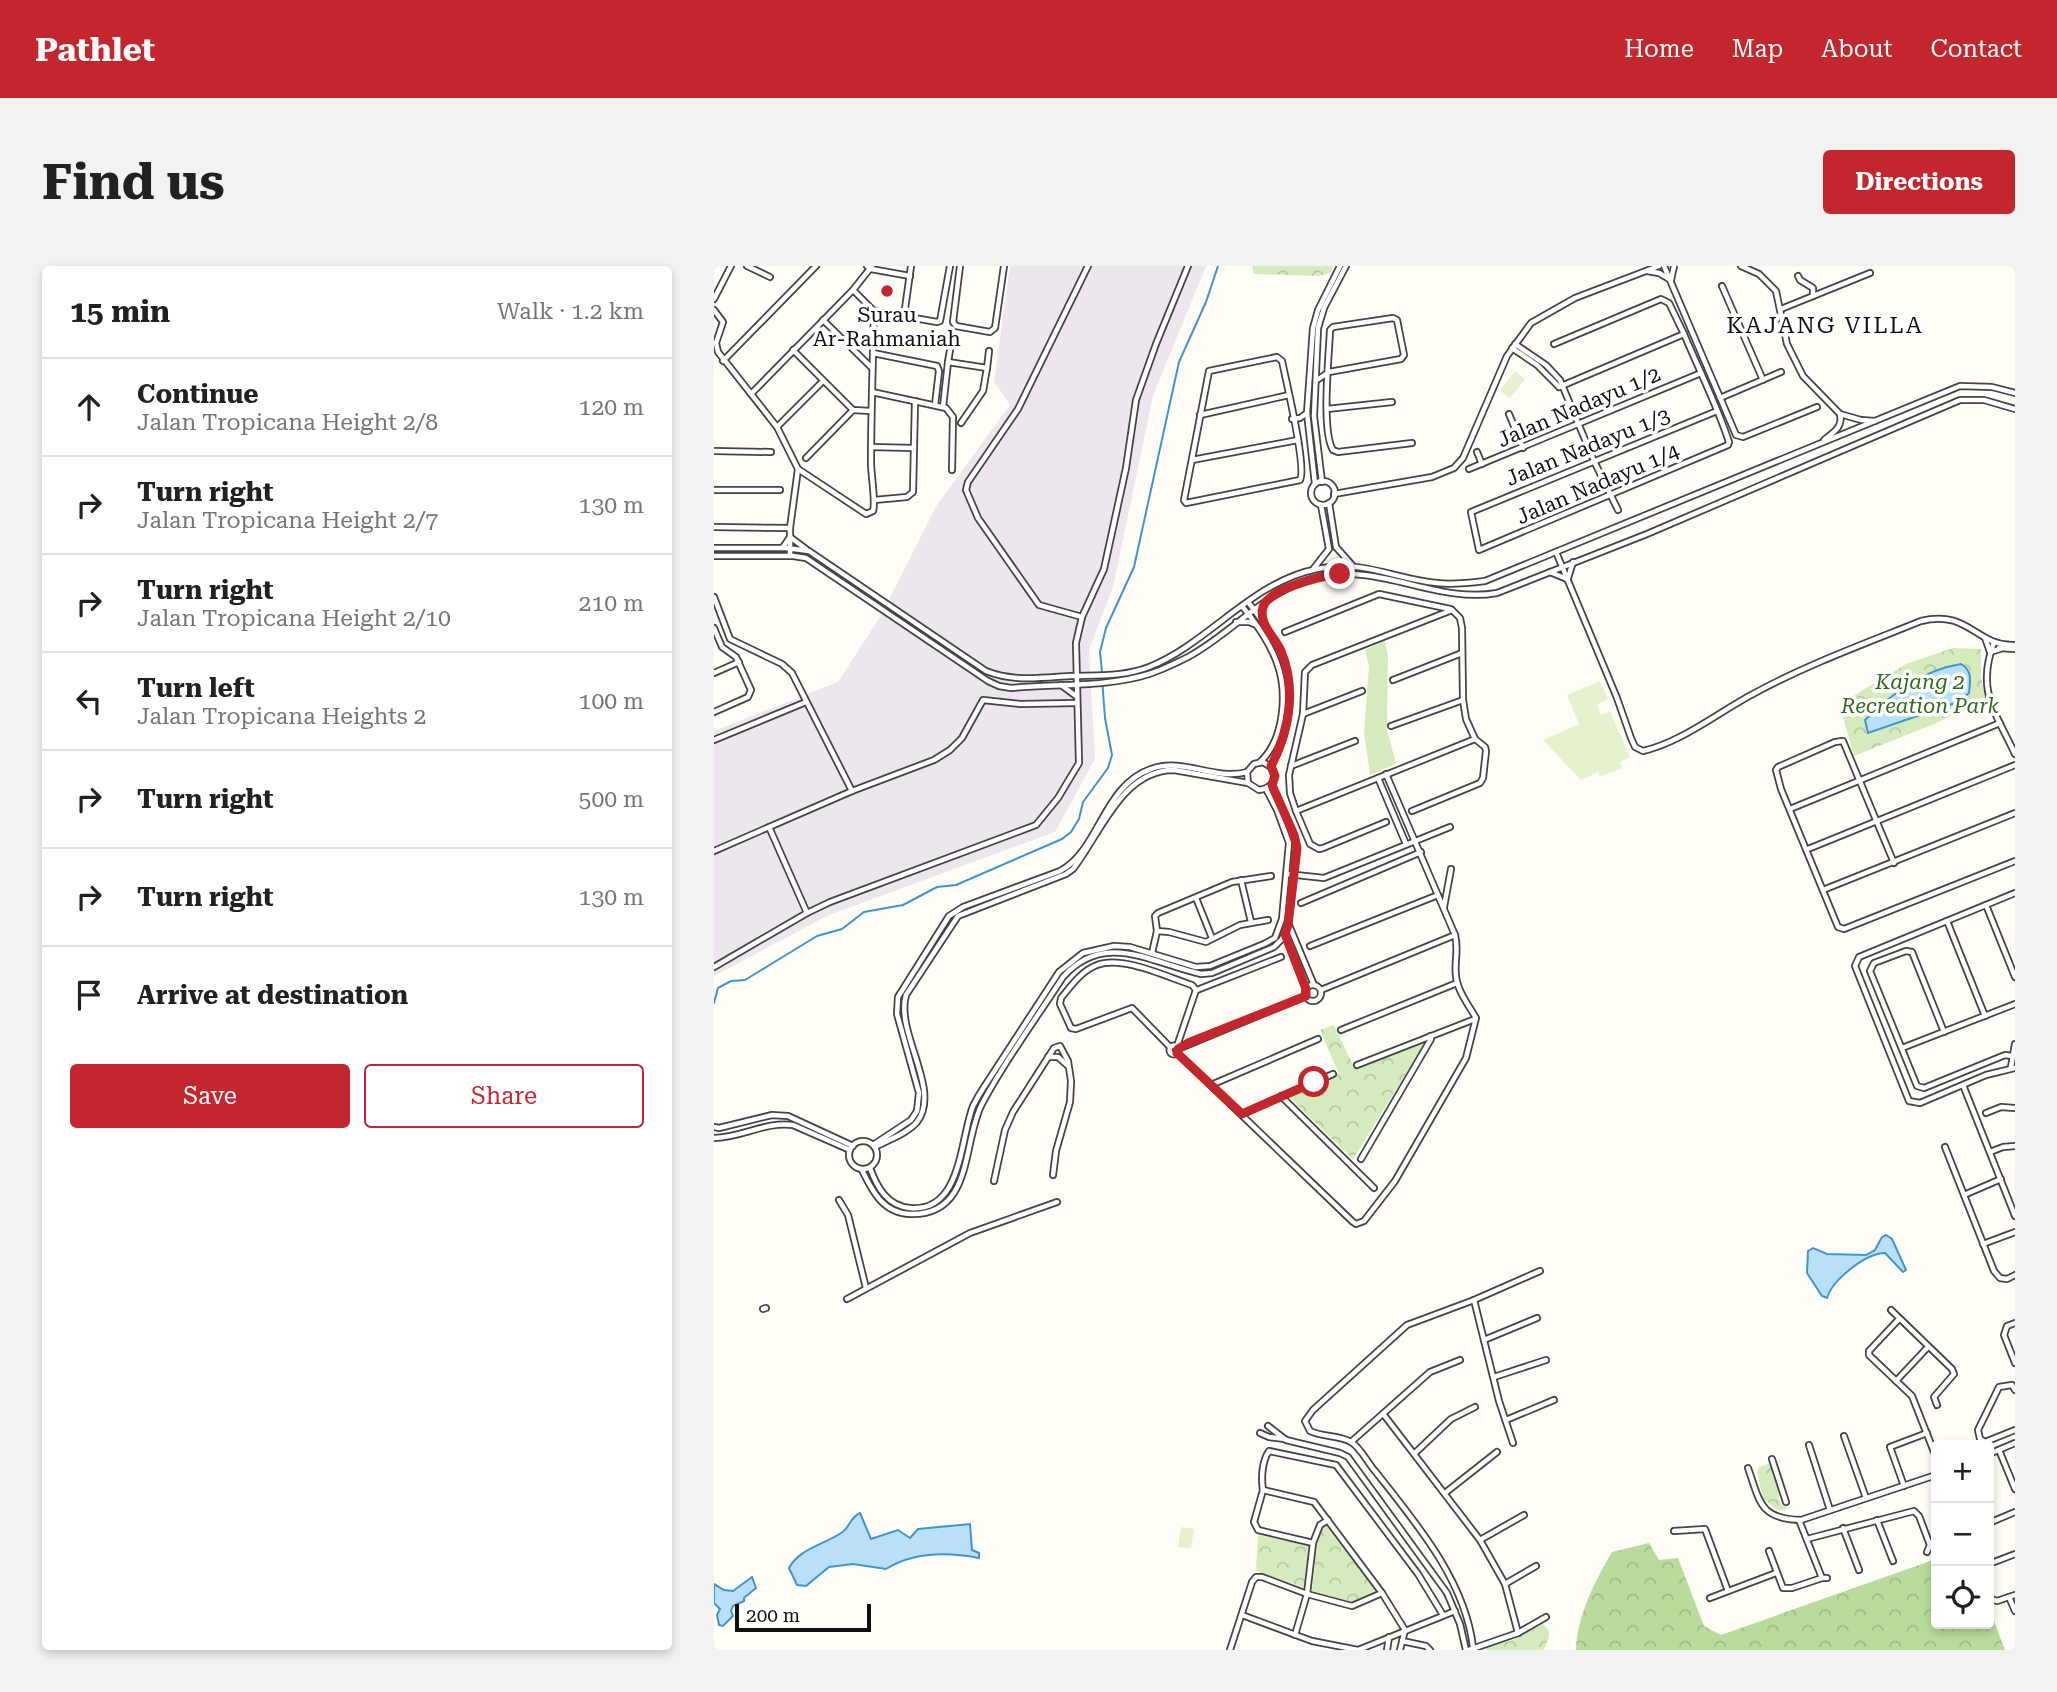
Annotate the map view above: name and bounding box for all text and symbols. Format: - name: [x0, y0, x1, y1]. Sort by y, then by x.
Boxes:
- text: Pathlet: [35, 30, 155, 69]
- text: Home: [1624, 35, 1694, 63]
- text: Map: [1732, 35, 1783, 63]
- text: About: [1821, 35, 1892, 63]
- text: Contact: [1930, 35, 2022, 63]
- button: Directions: [1823, 150, 2015, 214]
- text: Find us: [42, 154, 225, 211]
- marker: Surau Ar-Rahmaniah: [879, 283, 895, 299]
- text: 15 min: [70, 294, 170, 329]
- text: Walk · 1.2 km: [497, 298, 644, 325]
- place label: Surau Ar-Rahmaniah: [813, 303, 961, 351]
- district label: KAJANG VILLA: [1726, 312, 1924, 339]
- street label: Jalan Nadayu 1/2: [1494, 362, 1664, 452]
- text: Continue: [137, 379, 259, 409]
- icon: ahead: [70, 388, 108, 426]
- text: 120 m: [579, 394, 644, 421]
- street label: Jalan Nadayu 1/3: [1502, 403, 1674, 491]
- text: Jalan Tropicana Height 2/8: [137, 409, 438, 436]
- street label: Jalan Nadayu 1/4: [1513, 439, 1683, 529]
- text: Turn right: [137, 477, 273, 507]
- icon: right: [70, 486, 108, 524]
- text: 130 m: [579, 492, 644, 519]
- text: Jalan Tropicana Height 2/7: [137, 507, 438, 534]
- route end: [1324, 558, 1355, 589]
- text: Turn right: [137, 575, 273, 605]
- icon: right: [70, 584, 108, 622]
- text: 210 m: [579, 590, 644, 617]
- text: Jalan Tropicana Height 2/10: [137, 605, 451, 632]
- park label: Kajang 2 Recreation Park: [1840, 670, 2000, 718]
- text: Turn left: [137, 673, 255, 703]
- icon: left: [70, 682, 108, 720]
- text: 100 m: [579, 688, 644, 715]
- text: Jalan Tropicana Heights 2: [137, 703, 426, 730]
- icon: right: [70, 780, 108, 818]
- text: Turn right: [137, 784, 273, 814]
- text: 500 m: [579, 786, 644, 813]
- icon: right: [70, 878, 108, 916]
- text: Turn right: [137, 882, 273, 912]
- text: 130 m: [579, 884, 644, 911]
- icon: arrive: [70, 976, 108, 1014]
- text: Arrive at destination: [137, 980, 408, 1010]
- button: Save: [70, 1064, 350, 1128]
- button: Share: [364, 1064, 644, 1128]
- route start: [1298, 1066, 1329, 1097]
- map controls: [1931, 1440, 1994, 1629]
- button: +: [1931, 1440, 1994, 1503]
- button: −: [1931, 1503, 1994, 1566]
- button: locate: [1931, 1566, 1994, 1629]
- scale bar: [735, 1601, 872, 1633]
- text: 200 m: [746, 1604, 800, 1627]

